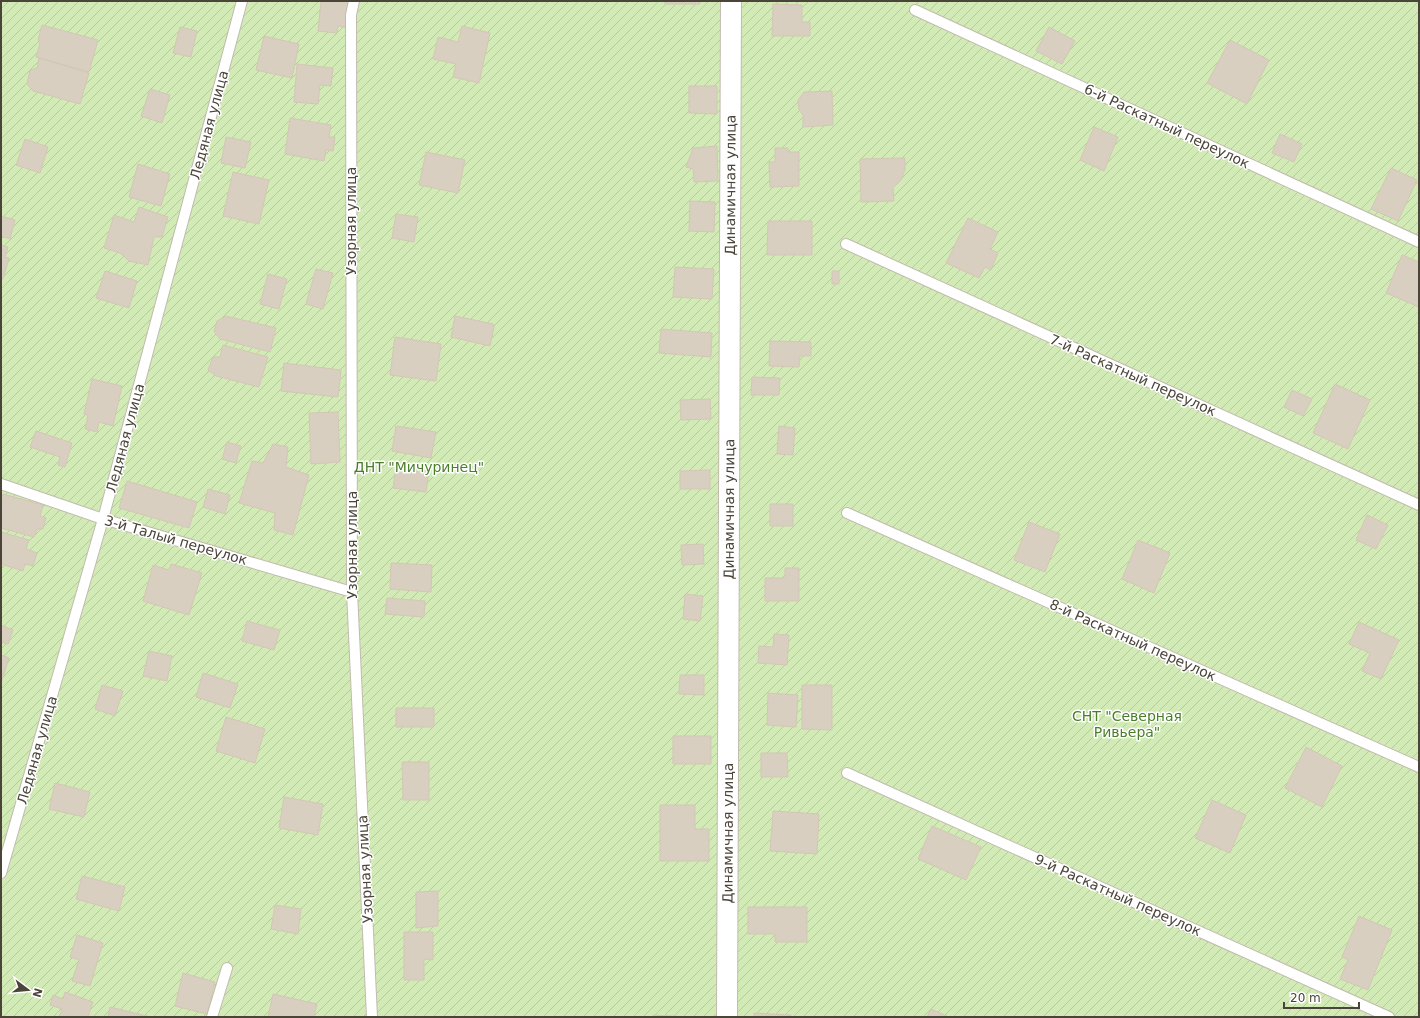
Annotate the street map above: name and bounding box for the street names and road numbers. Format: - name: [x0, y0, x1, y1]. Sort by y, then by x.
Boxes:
- street label: Ледяная улица: [187, 69, 231, 181]
- street label: 6-й Раскатный переулок: [1082, 81, 1252, 171]
- street label: Динамичная улица: [722, 115, 739, 255]
- street label: Узорная улица: [343, 167, 359, 275]
- street label: 7-й Раскатный переулок: [1047, 331, 1219, 419]
- street label: Ледяная улица: [103, 382, 147, 494]
- street label: Динамичная улица: [721, 439, 737, 579]
- street label: Узорная улица: [344, 491, 360, 599]
- street label: 3-й Талый переулок: [103, 512, 249, 568]
- street label: 8-й Раскатный переулок: [1047, 596, 1219, 684]
- street label: Ледяная улица: [14, 694, 60, 806]
- street label: Динамичная улица: [719, 763, 736, 903]
- street label: Узорная улица: [354, 814, 376, 924]
- street label: 9-й Раскатный переулок: [1032, 851, 1204, 939]

